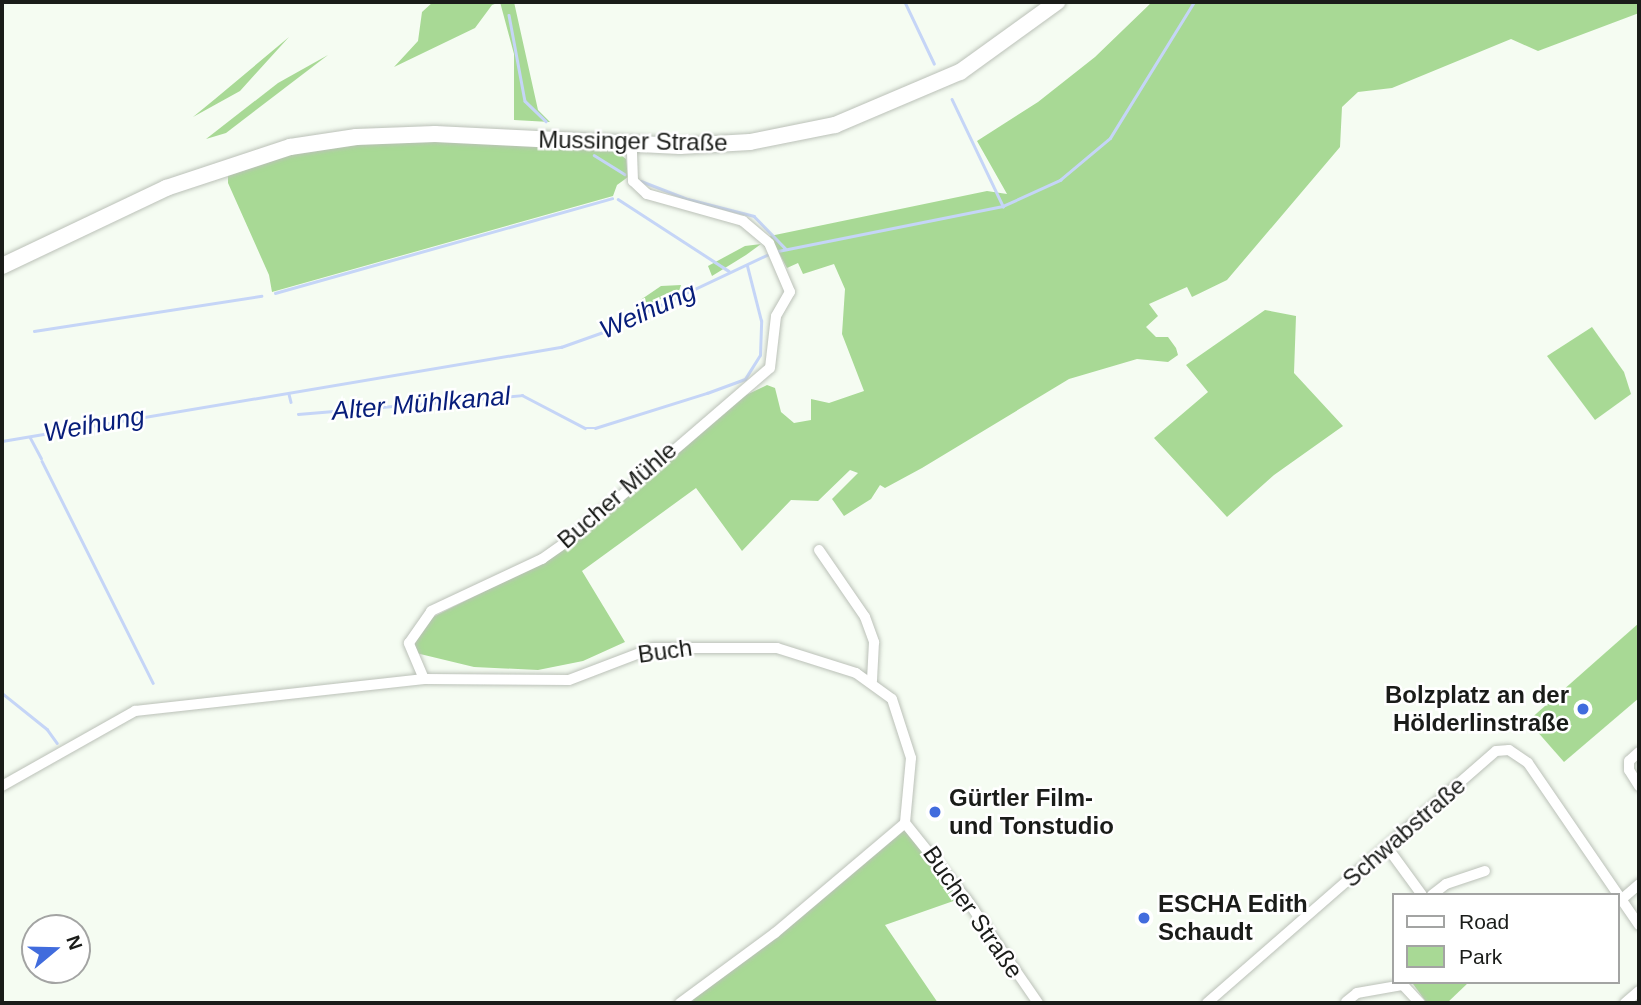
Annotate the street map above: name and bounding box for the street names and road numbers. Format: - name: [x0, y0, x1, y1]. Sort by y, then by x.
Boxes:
- street label: Mussinger Straße: [538, 125, 728, 157]
- street label: Bucher Mühle: [552, 436, 682, 554]
- street label: Buch: [636, 633, 694, 669]
- street label: Schwabstraße: [1337, 771, 1471, 893]
- street label: Bucher Straße: [917, 840, 1029, 984]

